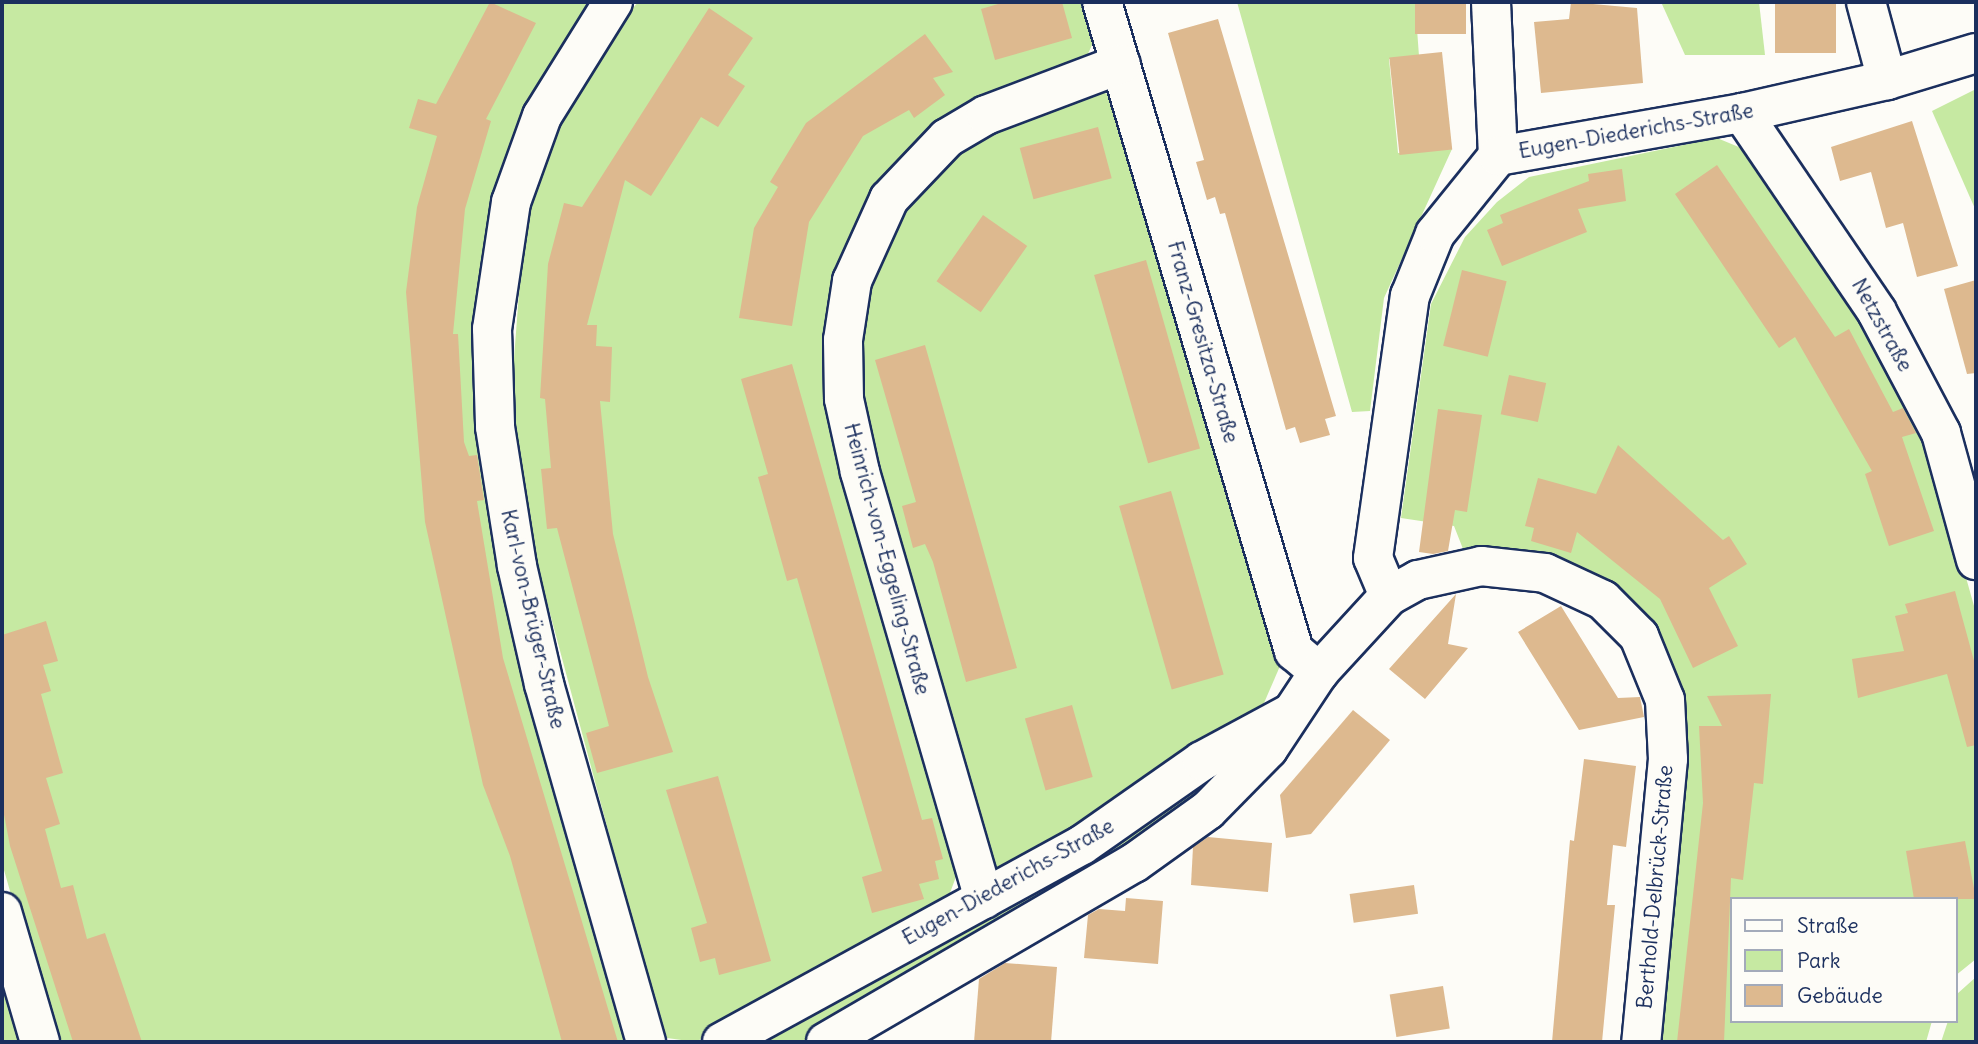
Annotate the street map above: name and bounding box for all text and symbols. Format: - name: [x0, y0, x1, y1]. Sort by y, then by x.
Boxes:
- street label: Eugen-Diederichs-Straße: [1517, 98, 1755, 164]
- street label: Franz-Gresitza-Straße: [1162, 238, 1244, 446]
- street label: Netzstraße: [1846, 274, 1918, 376]
- street label: Heinrich-von-Eggeling-Straße: [839, 420, 935, 698]
- street label: Karl-von-Brüger-Straße: [495, 507, 571, 731]
- street label: Berthold-Delbrück-Straße: [1632, 764, 1678, 1010]
- street label: Eugen-Diederichs-Straße: [898, 813, 1118, 951]
- legend: [1730, 897, 1957, 1023]
- text: Straße: [1797, 912, 1858, 939]
- text: Park: [1797, 947, 1840, 974]
- text: Gebäude: [1797, 982, 1883, 1009]

